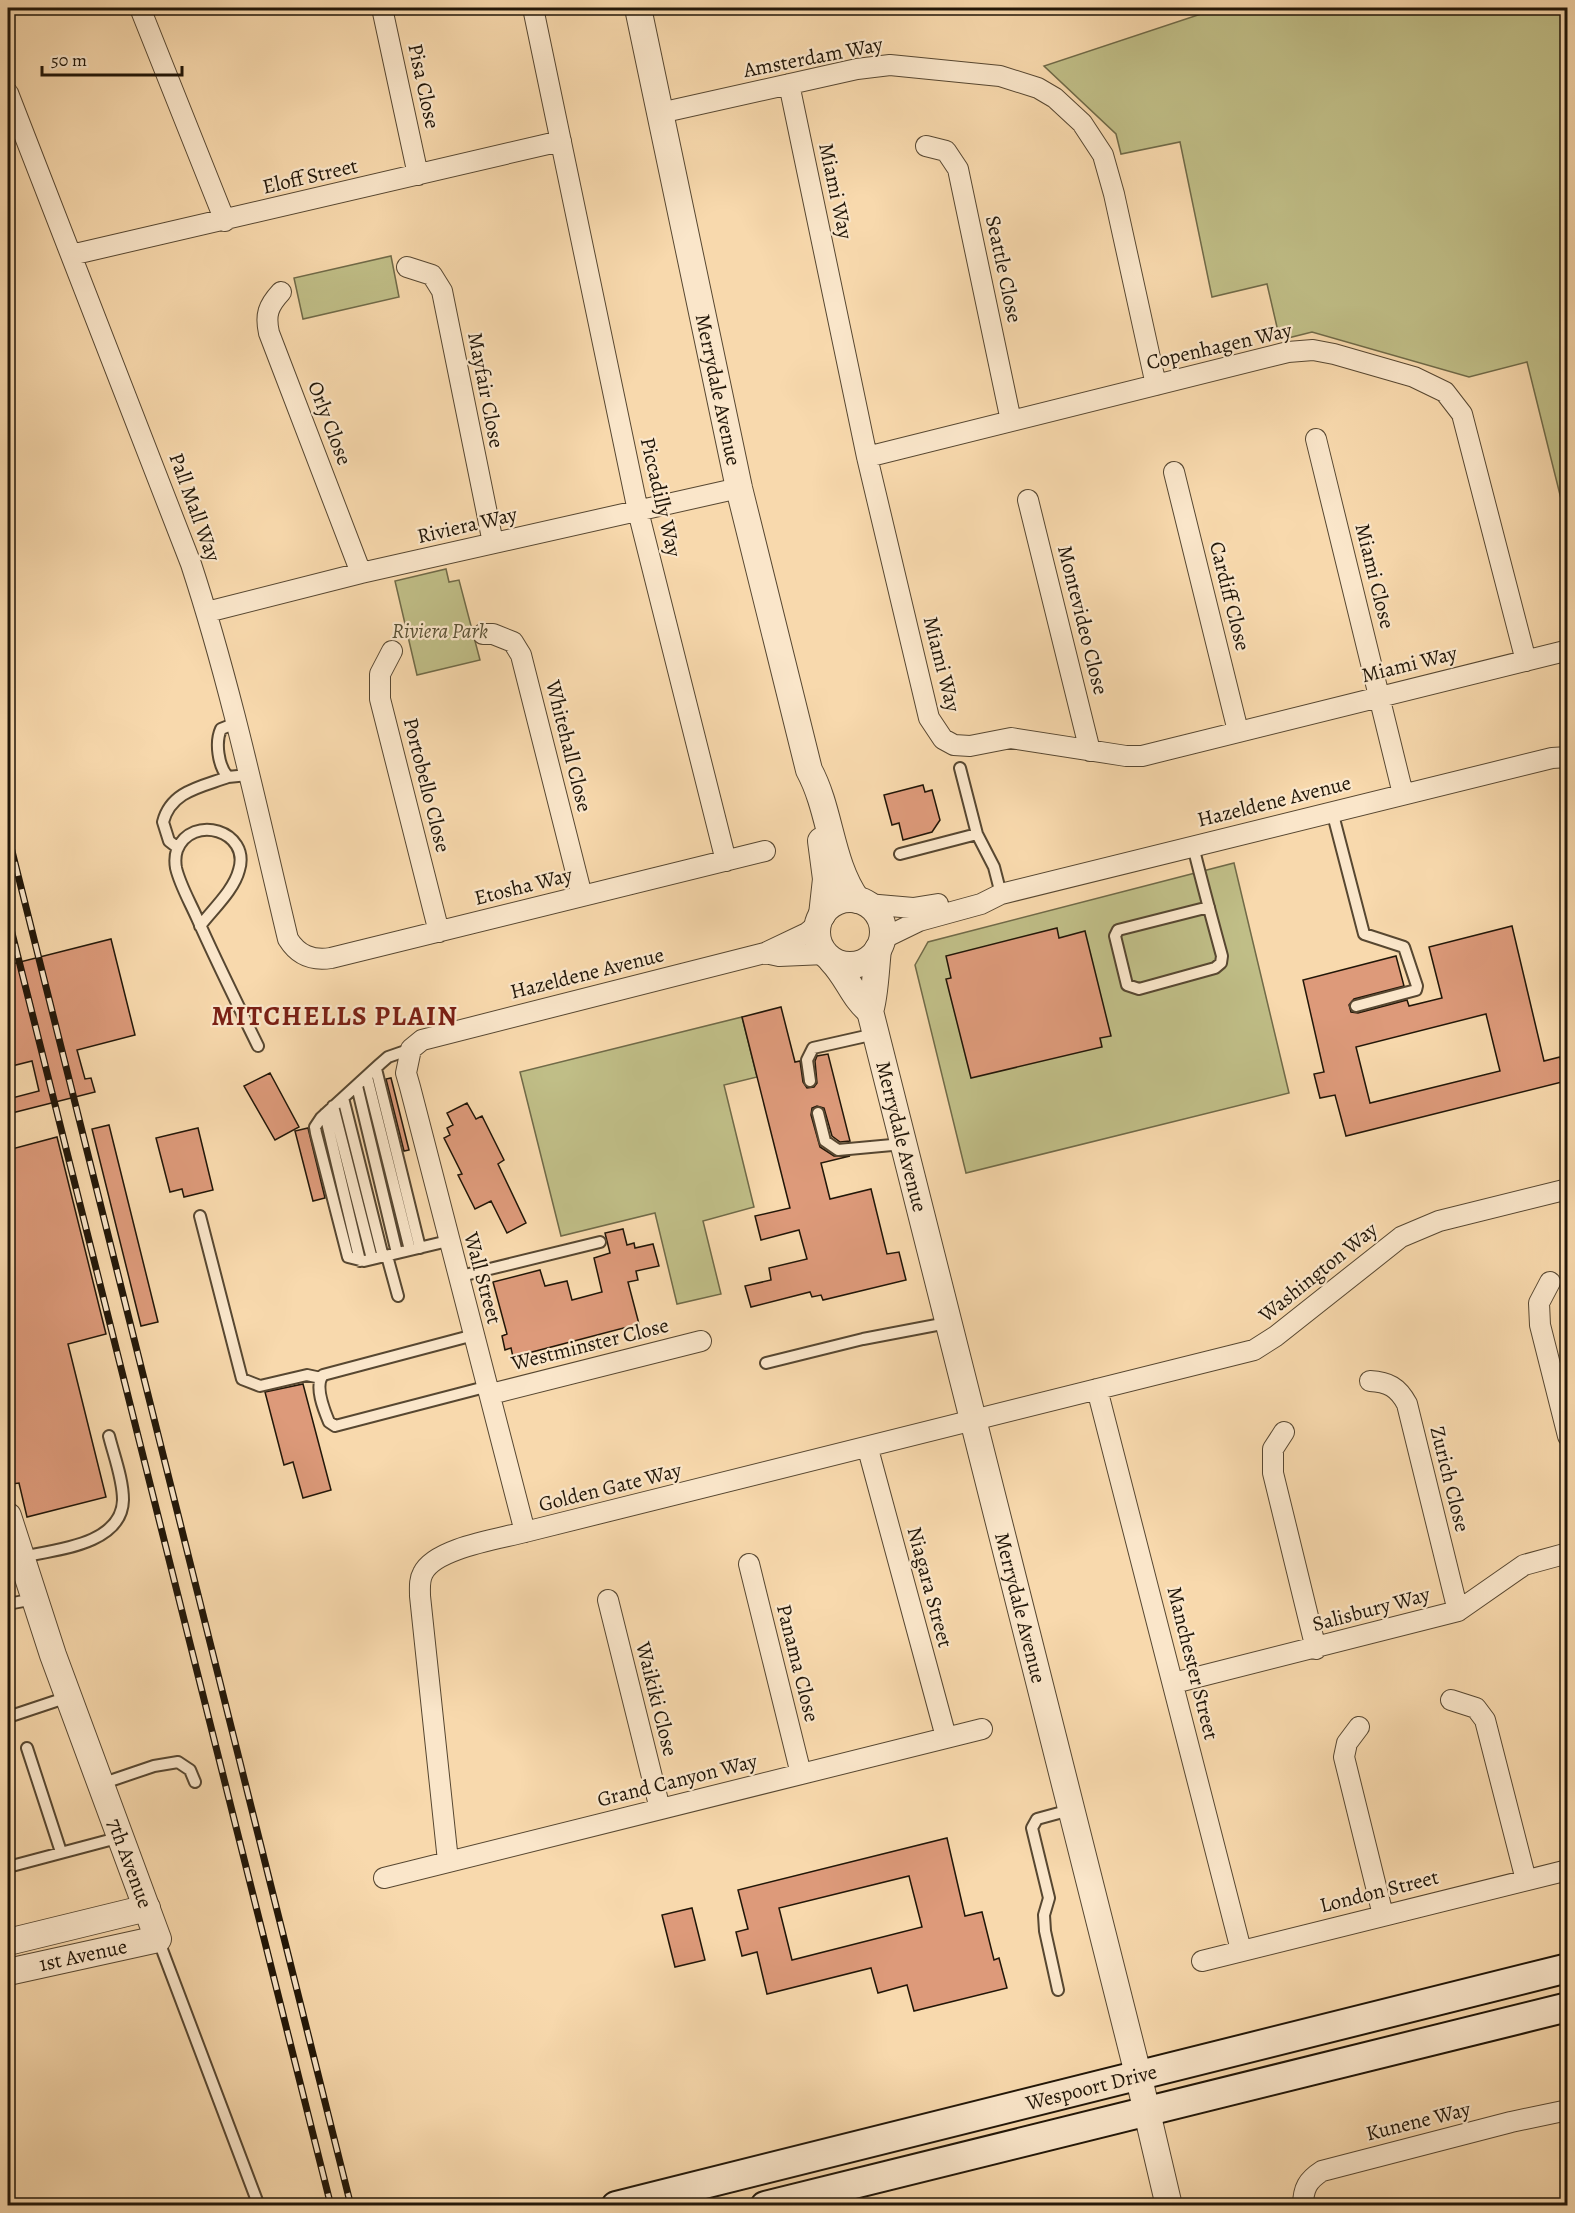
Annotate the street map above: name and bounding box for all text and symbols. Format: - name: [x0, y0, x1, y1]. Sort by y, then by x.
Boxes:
- street label: Amsterdam Way: [740, 30, 886, 84]
- scale bar: [42, 39, 182, 77]
- street label: Pisa Close: [401, 41, 447, 131]
- text: 50 m: [51, 48, 87, 72]
- street label: Miami Way: [812, 140, 860, 242]
- street label: Eloff Street: [260, 151, 360, 201]
- street label: Seattle Close: [979, 213, 1029, 325]
- street label: Merrydale Avenue: [689, 311, 748, 468]
- street label: Copenhagen Way: [1144, 316, 1295, 376]
- street label: Mayfair Close: [461, 330, 511, 450]
- street label: Orly Close: [301, 377, 359, 469]
- street label: Piccadilly Way: [634, 434, 689, 560]
- street label: Pall Mall Way: [162, 449, 228, 566]
- street label: Riviera Way: [414, 500, 520, 550]
- street label: Miami Close: [1348, 520, 1402, 632]
- street label: Cardiff Close: [1203, 538, 1257, 654]
- street label: Montevideo Close: [1051, 542, 1115, 698]
- street label: Miami Way: [917, 613, 968, 715]
- park label: Riviera Park: [392, 617, 488, 645]
- street label: Miami Way: [1358, 638, 1460, 689]
- street label: Whitehall Close: [539, 676, 599, 815]
- street label: Portobello Close: [397, 715, 457, 855]
- street label: Hazeldene Avenue: [1194, 768, 1354, 834]
- street label: Etosha Way: [471, 860, 576, 912]
- street label: Hazeldene Avenue: [507, 940, 667, 1006]
- district label: MITCHELLS PLAIN: [212, 998, 458, 1034]
- street label: Merrydale Avenue: [869, 1058, 934, 1215]
- street label: Washington Way: [1252, 1215, 1384, 1329]
- street label: Wall Street: [457, 1228, 509, 1327]
- street label: Westminster Close: [507, 1311, 672, 1377]
- street label: Zurich Close: [1423, 1423, 1477, 1535]
- street label: Golden Gate Way: [536, 1456, 685, 1518]
- street label: Niagara Street: [900, 1523, 960, 1651]
- street label: Merrydale Avenue: [988, 1529, 1053, 1686]
- street label: Salisbury Way: [1309, 1580, 1433, 1638]
- street label: Manchester Street: [1160, 1583, 1226, 1743]
- street label: Panama Close: [770, 1601, 826, 1725]
- street label: Waikiki Close: [629, 1638, 685, 1759]
- street label: Grand Canyon Way: [594, 1746, 761, 1813]
- street label: 7th Avenue: [101, 1814, 159, 1912]
- street label: London Street: [1317, 1863, 1441, 1919]
- street label: 1st Avenue: [36, 1932, 130, 1978]
- street label: Wespoort Drive: [1022, 2057, 1160, 2117]
- street label: Kunene Way: [1363, 2094, 1474, 2147]

